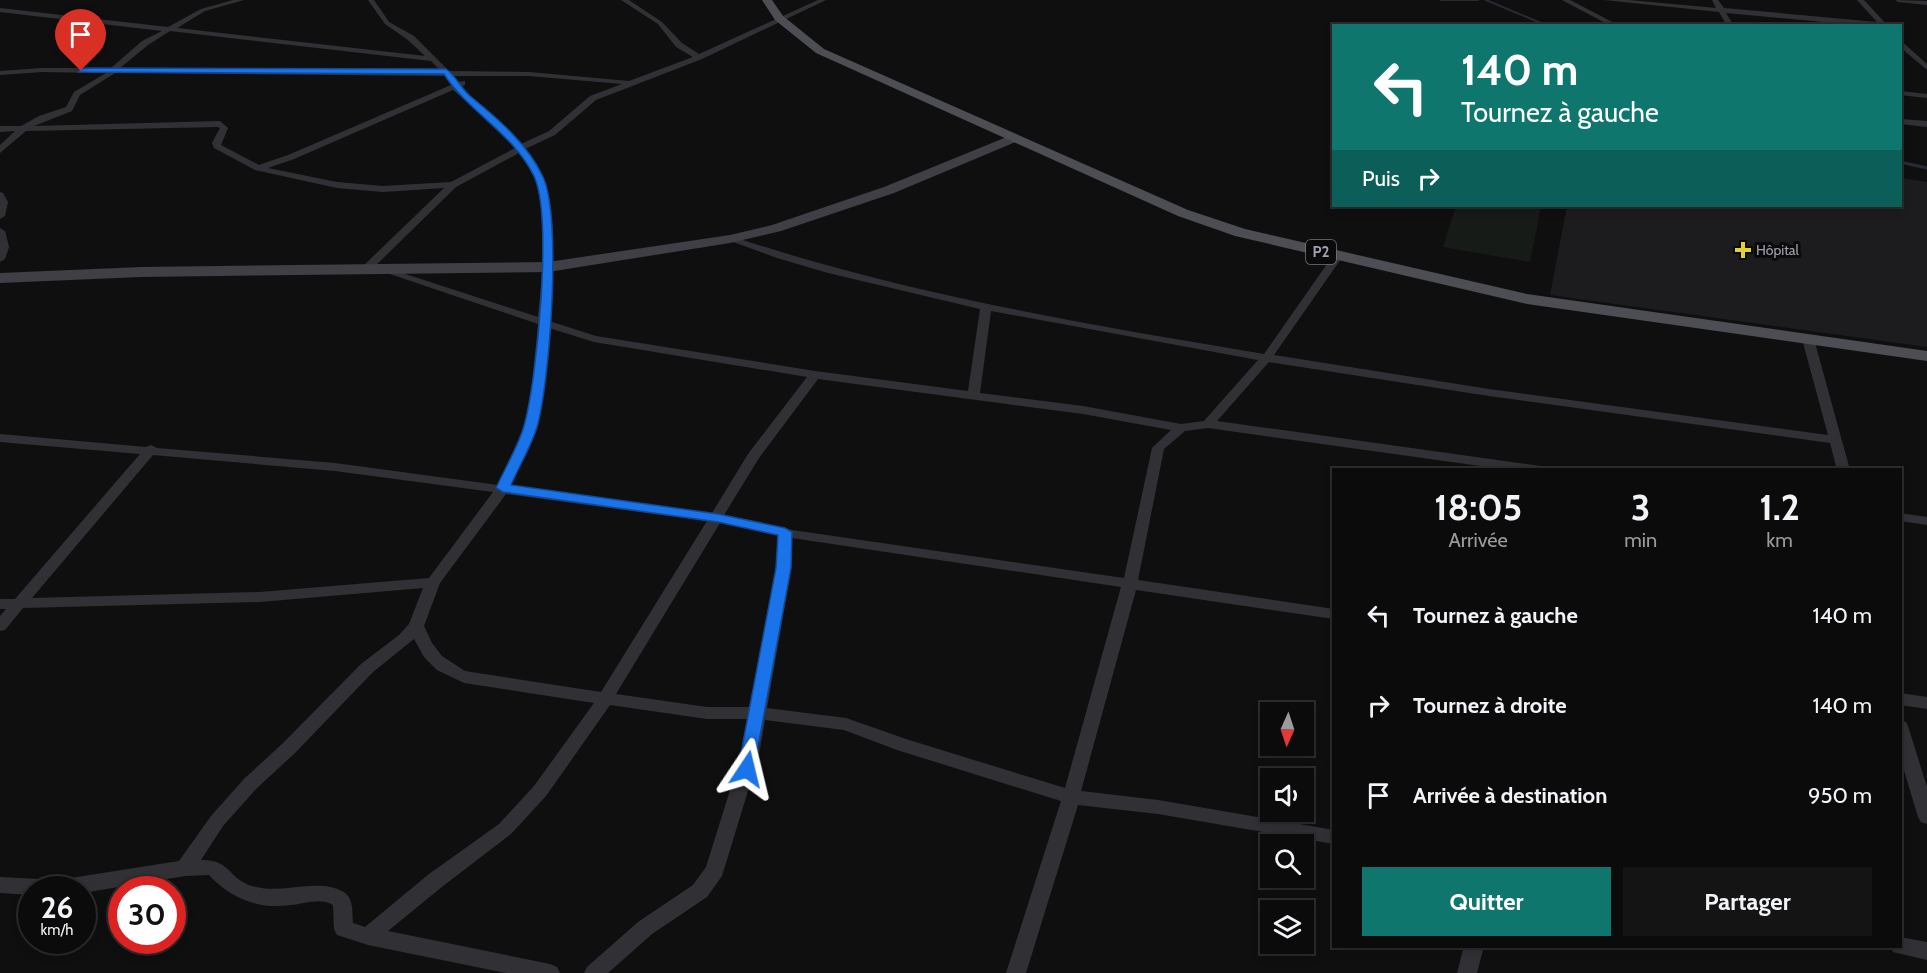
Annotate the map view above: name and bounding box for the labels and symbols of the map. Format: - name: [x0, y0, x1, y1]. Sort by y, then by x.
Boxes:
- pin: [55, 9, 106, 71]
- road number: P2: [1306, 240, 1336, 264]
- marker: Hôpital: [1734, 241, 1752, 259]
- place label: Hôpital: [1756, 241, 1800, 259]
- north arrow: [1260, 702, 1314, 756]
- position arrow: [715, 737, 779, 801]
- speed limit sign: 30: [108, 876, 186, 954]

